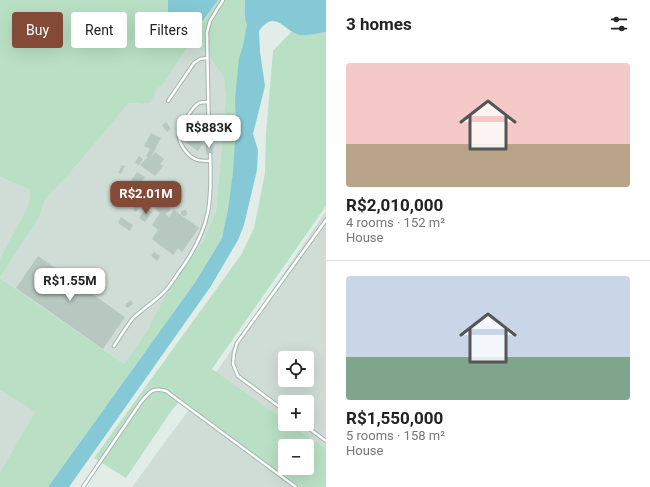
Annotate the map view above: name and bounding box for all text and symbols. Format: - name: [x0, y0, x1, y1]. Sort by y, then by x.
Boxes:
- chip: Buy: [12, 12, 63, 48]
- chip: Rent: [71, 12, 127, 48]
- chip: Filters: [135, 12, 202, 48]
- icon: filters: [608, 13, 630, 35]
- text: 3 homes: [346, 14, 412, 34]
- icon: home: [452, 89, 524, 161]
- pin: R$883K: [176, 115, 242, 149]
- text: R$883K: [186, 120, 232, 135]
- pin: R$2.01M: [109, 181, 183, 215]
- text: R$2.01M: [119, 186, 173, 201]
- text: R$2,010,000: [346, 195, 443, 215]
- text: 4 rooms · 152 m²: [346, 215, 445, 230]
- text: House: [346, 230, 383, 245]
- pin: R$1.55M: [33, 268, 107, 302]
- text: R$1.55M: [43, 273, 97, 288]
- icon: home: [452, 302, 524, 374]
- map controls: [278, 351, 314, 475]
- button: locate: [278, 351, 314, 387]
- button: +: [278, 395, 314, 431]
- text: R$1,550,000: [346, 408, 443, 428]
- text: 5 rooms · 158 m²: [346, 428, 445, 443]
- button: −: [278, 439, 314, 475]
- text: House: [346, 443, 383, 458]

